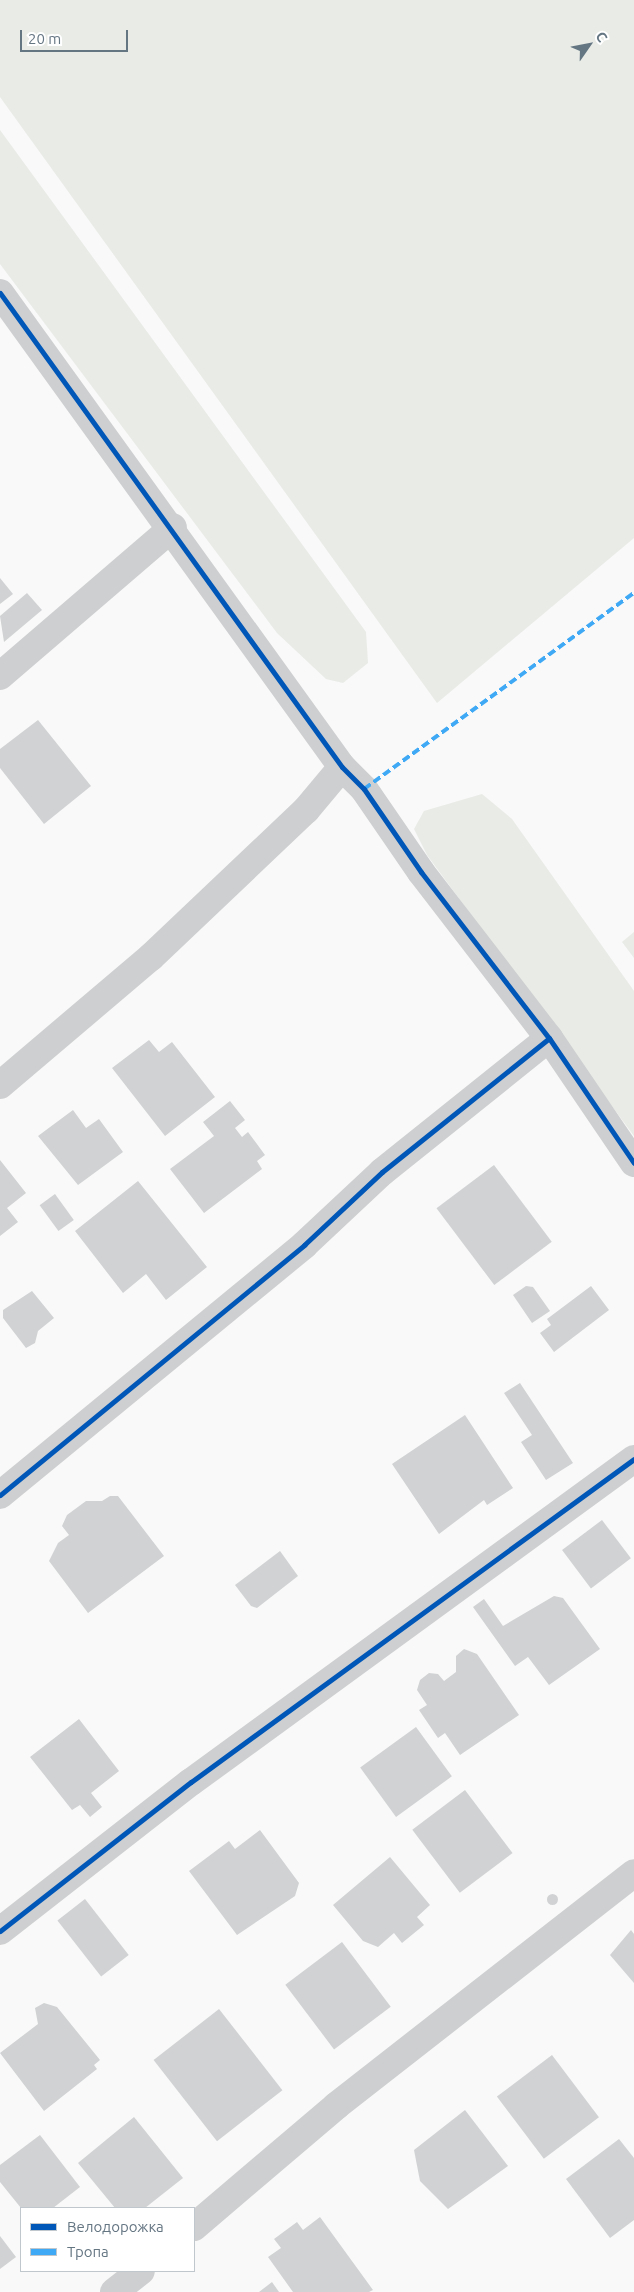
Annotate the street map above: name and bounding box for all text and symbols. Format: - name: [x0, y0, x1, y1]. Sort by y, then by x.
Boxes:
- scale bar: [22, 20, 130, 52]
- north arrow: [564, 20, 614, 70]
- text: С: [592, 29, 611, 45]
- text: 20 m: [28, 30, 61, 47]
- legend: [20, 2207, 195, 2272]
- text: Велодорожка: [67, 2218, 164, 2235]
- text: Тропа: [67, 2243, 109, 2260]

